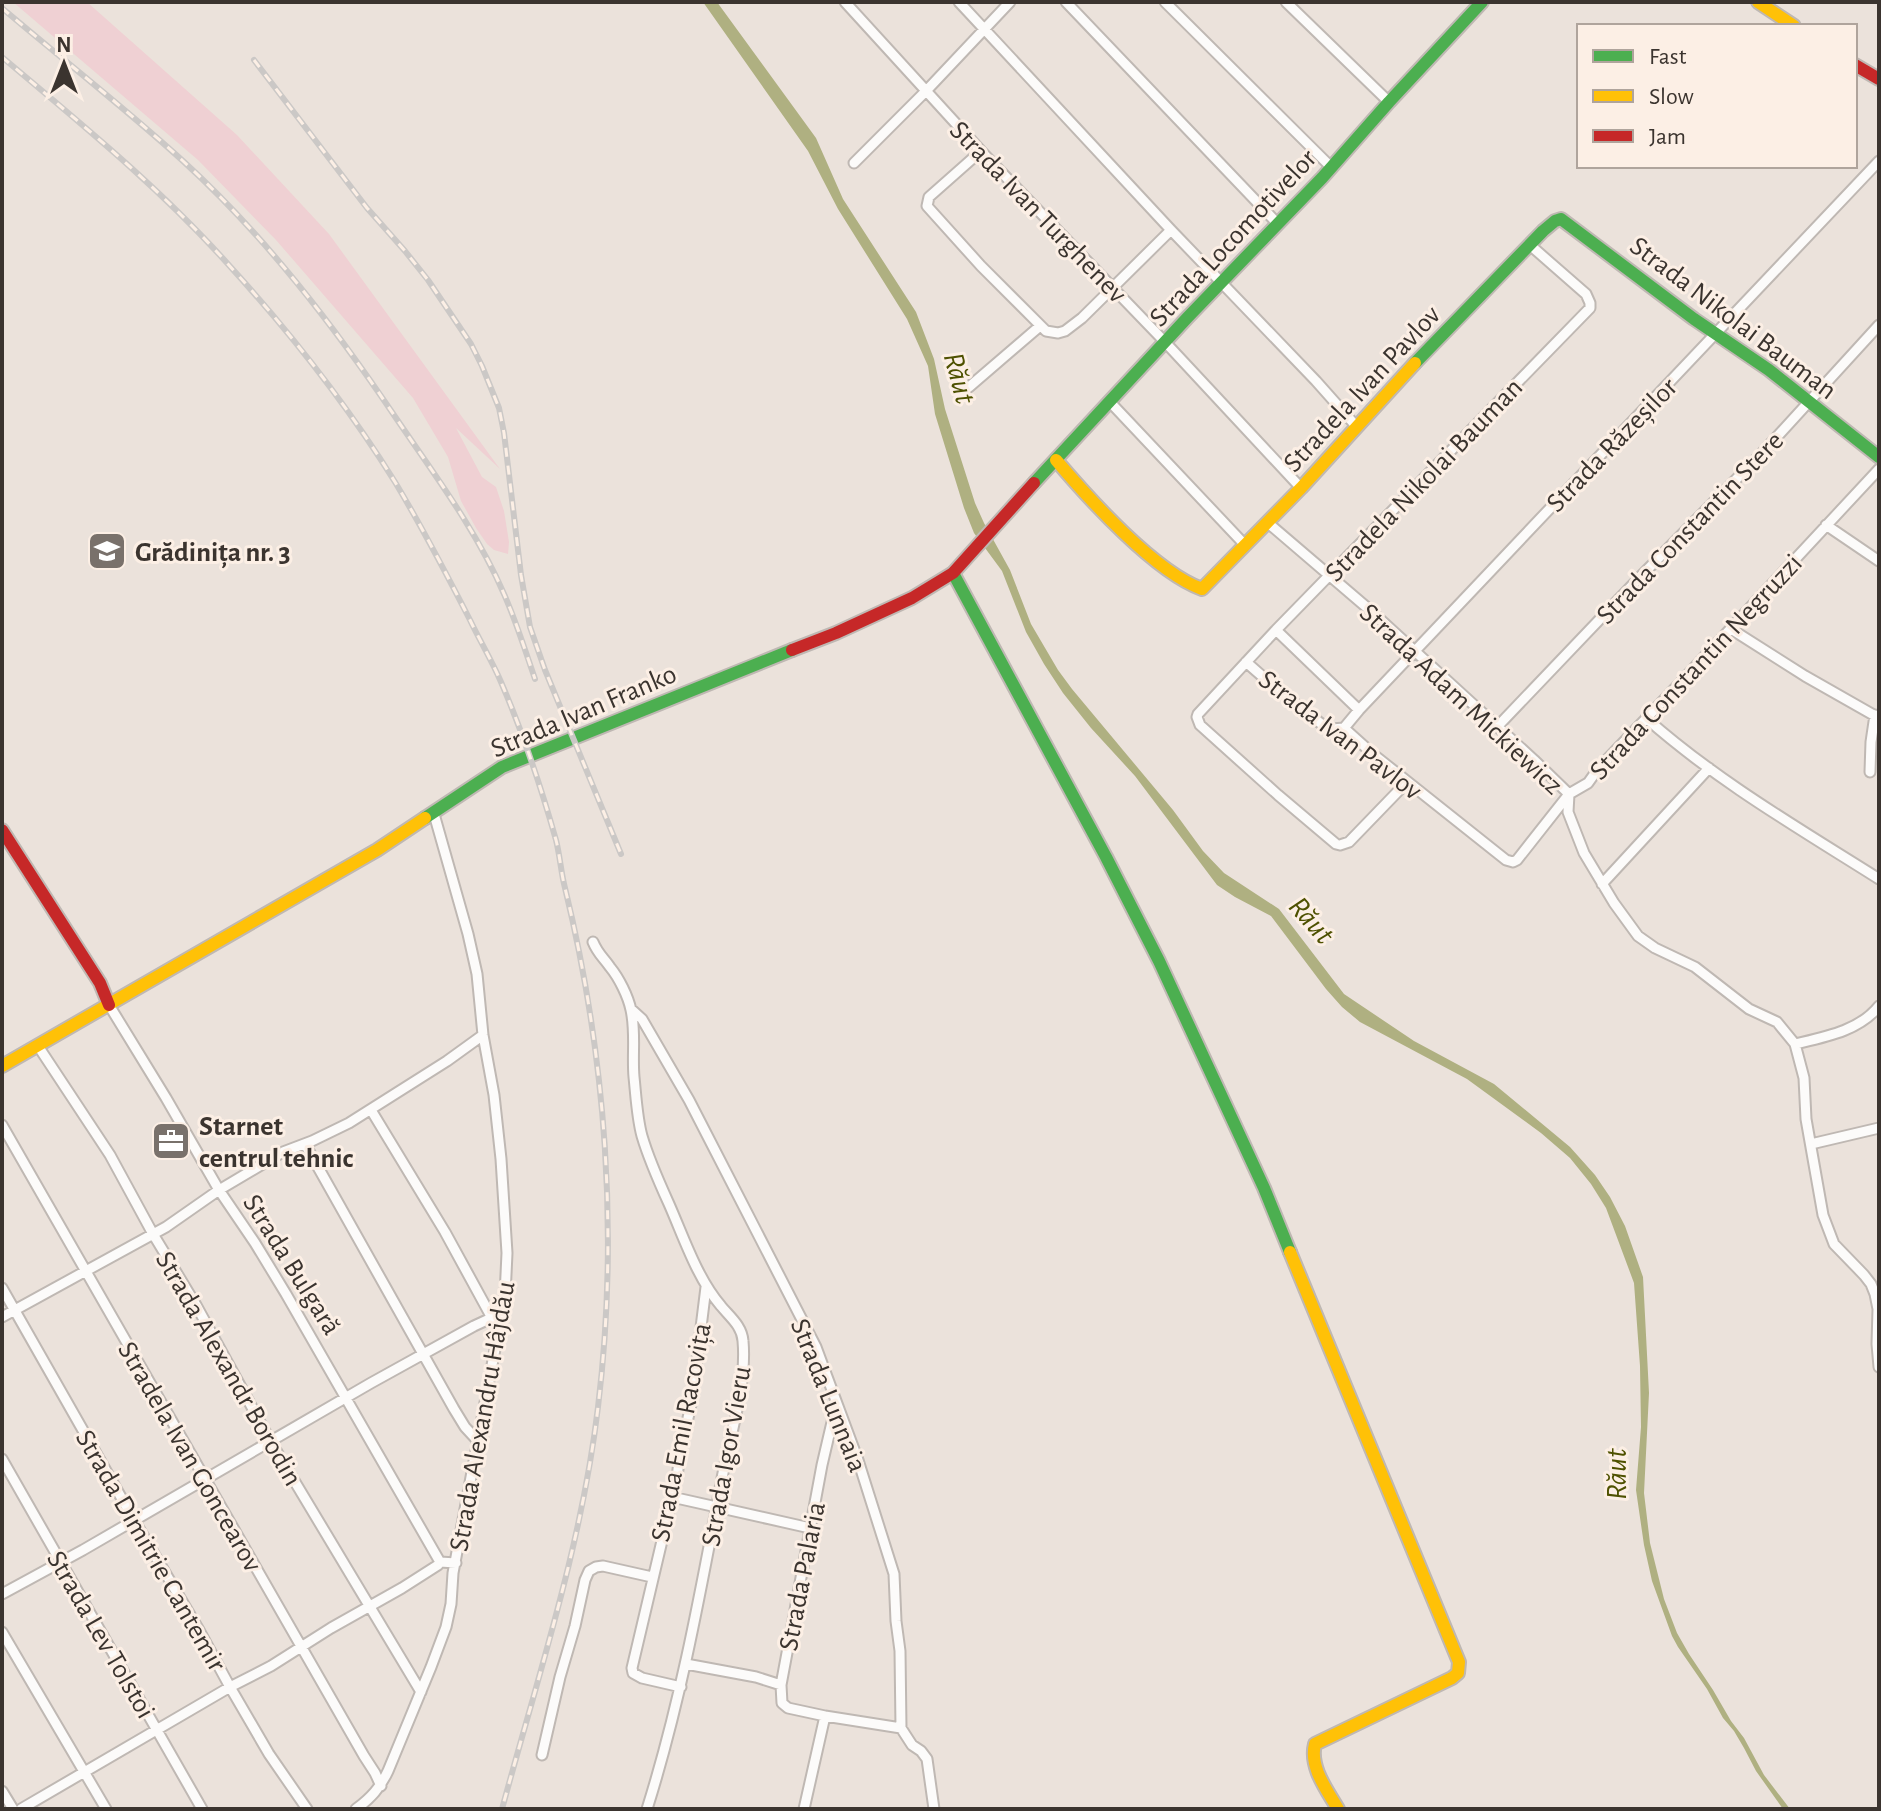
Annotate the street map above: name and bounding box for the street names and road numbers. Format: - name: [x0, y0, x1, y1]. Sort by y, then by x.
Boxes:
- street label: Strada Ivan Turghenev: [944, 116, 1131, 309]
- street label: Strada Locomotivelor: [1145, 144, 1322, 332]
- street label: Strada Nikolai Bauman: [1624, 232, 1841, 405]
- street label: Stradela Ivan Pavlov: [1279, 301, 1446, 478]
- street label: Stradela Nikolai Bauman: [1320, 373, 1528, 587]
- street label: Strada Răzeșilor: [1542, 373, 1684, 519]
- street label: Strada Constantin Stere: [1592, 427, 1789, 630]
- street label: Strada Constantin Negruzzi: [1585, 549, 1808, 786]
- street label: Strada Adam Mickiewicz: [1354, 599, 1567, 800]
- street label: Strada Ivan Franko: [487, 660, 681, 764]
- street label: Strada Ivan Pavlov: [1253, 665, 1427, 806]
- street label: Strada Bulgară: [237, 1190, 346, 1340]
- street label: Strada Alexandr Borodin: [150, 1247, 307, 1491]
- street label: Strada Alexandru Hâjdău: [445, 1279, 521, 1554]
- street label: Strada Lunnaia: [785, 1315, 872, 1477]
- street label: Strada Emil Racovița: [647, 1321, 718, 1544]
- street label: Stradela Ivan Goncearov: [112, 1337, 267, 1577]
- street label: Strada Igor Vieru: [697, 1364, 757, 1549]
- street label: Strada Dimitrie Cantemir: [70, 1426, 231, 1676]
- street label: Strada Palaria: [775, 1500, 831, 1653]
- street label: Strada Lev Tolstoi: [41, 1546, 160, 1724]

